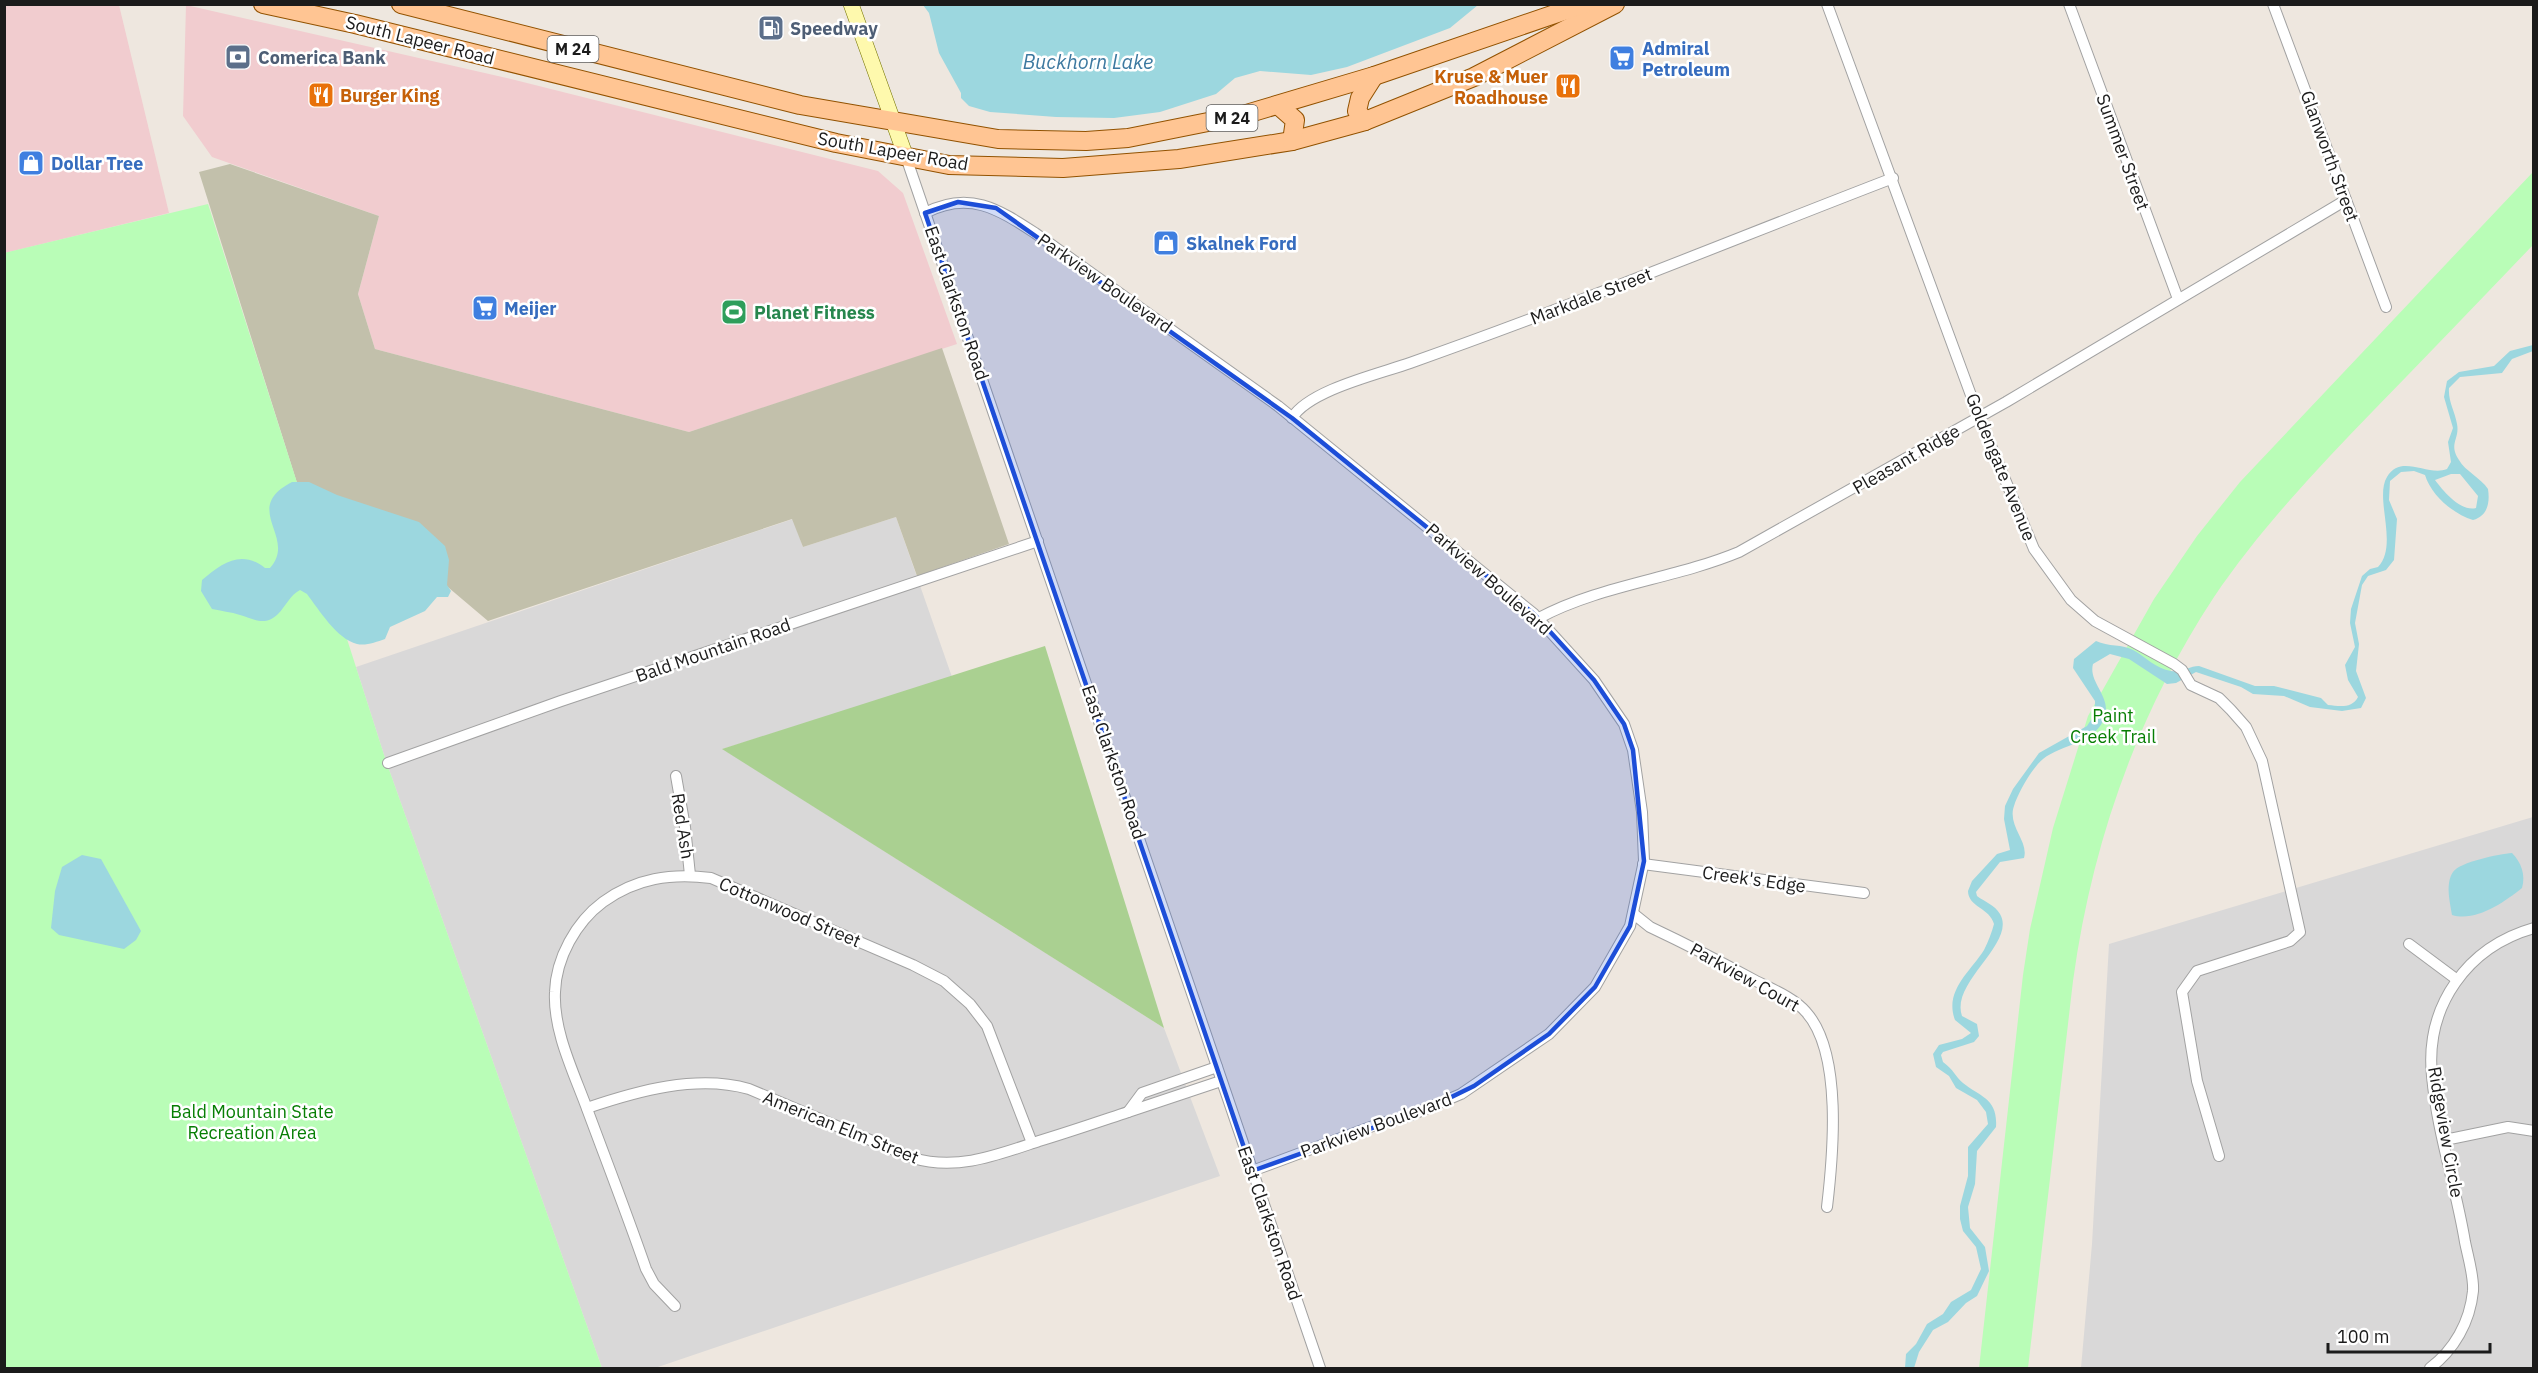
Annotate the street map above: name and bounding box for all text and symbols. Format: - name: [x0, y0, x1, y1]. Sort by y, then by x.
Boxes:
- street label: South Lapeer Road: [343, 10, 497, 70]
- fuel station icon: Speedway: [756, 13, 786, 43]
- place label: Speedway: [790, 17, 878, 40]
- road number: M 24: [548, 36, 598, 62]
- place label: Admiral Petroleum: [1642, 37, 1730, 81]
- bank icon: Comerica Bank: [223, 42, 253, 72]
- supermarket icon: Admiral Petroleum: [1607, 43, 1637, 73]
- place label: Comerica Bank: [258, 46, 386, 69]
- water label: Buckhorn Lake: [1023, 48, 1153, 75]
- place label: Kruse & Muer Roadhouse: [1434, 65, 1548, 109]
- restaurant icon: Kruse & Muer Roadhouse: [1553, 71, 1583, 101]
- restaurant icon: Burger King: [306, 80, 336, 110]
- place label: Burger King: [340, 84, 440, 107]
- street label: Glanworth Street: [2296, 87, 2364, 225]
- street label: Summer Street: [2091, 91, 2155, 213]
- road number: M 24: [1206, 105, 1258, 131]
- street label: South Lapeer Road: [816, 126, 970, 176]
- shop icon: Dollar Tree: [16, 148, 46, 178]
- place label: Dollar Tree: [51, 152, 143, 175]
- street label: East Clarkston Road: [920, 223, 994, 383]
- street label: Parkview Boulevard: [1033, 228, 1177, 338]
- shop icon: Skalnek Ford: [1151, 228, 1181, 258]
- place label: Skalnek Ford: [1186, 232, 1297, 255]
- street label: Markdale Street: [1527, 262, 1655, 330]
- supermarket icon: Meijer: [470, 293, 500, 323]
- place label: Meijer: [504, 297, 557, 320]
- sports icon: Planet Fitness: [719, 297, 749, 327]
- place label: Planet Fitness: [754, 301, 875, 324]
- street label: Goldengate Avenue: [1961, 390, 2041, 544]
- street label: Pleasant Ridge: [1848, 419, 1964, 499]
- street label: Parkview Boulevard: [1421, 518, 1557, 640]
- street label: Bald Mountain Road: [632, 613, 794, 687]
- street label: East Clarkston Road: [1077, 682, 1151, 842]
- park label: Paint Creek Trail: [2070, 704, 2156, 748]
- street label: Red Ash: [666, 791, 700, 861]
- street label: Creek's Edge: [1701, 860, 1807, 898]
- street label: Cottonwood Street: [716, 872, 864, 952]
- street label: Parkview Court: [1686, 937, 1804, 1017]
- street label: Ridgeview Circle: [2423, 1065, 2469, 1200]
- street label: American Elm Street: [760, 1085, 922, 1169]
- street label: Parkview Boulevard: [1297, 1087, 1455, 1163]
- park label: Bald Mountain State Recreation Area: [170, 1100, 334, 1144]
- street label: East Clarkston Road: [1233, 1143, 1307, 1303]
- scale bar: [2328, 1316, 2490, 1354]
- text: 100 m: [2337, 1325, 2389, 1348]

